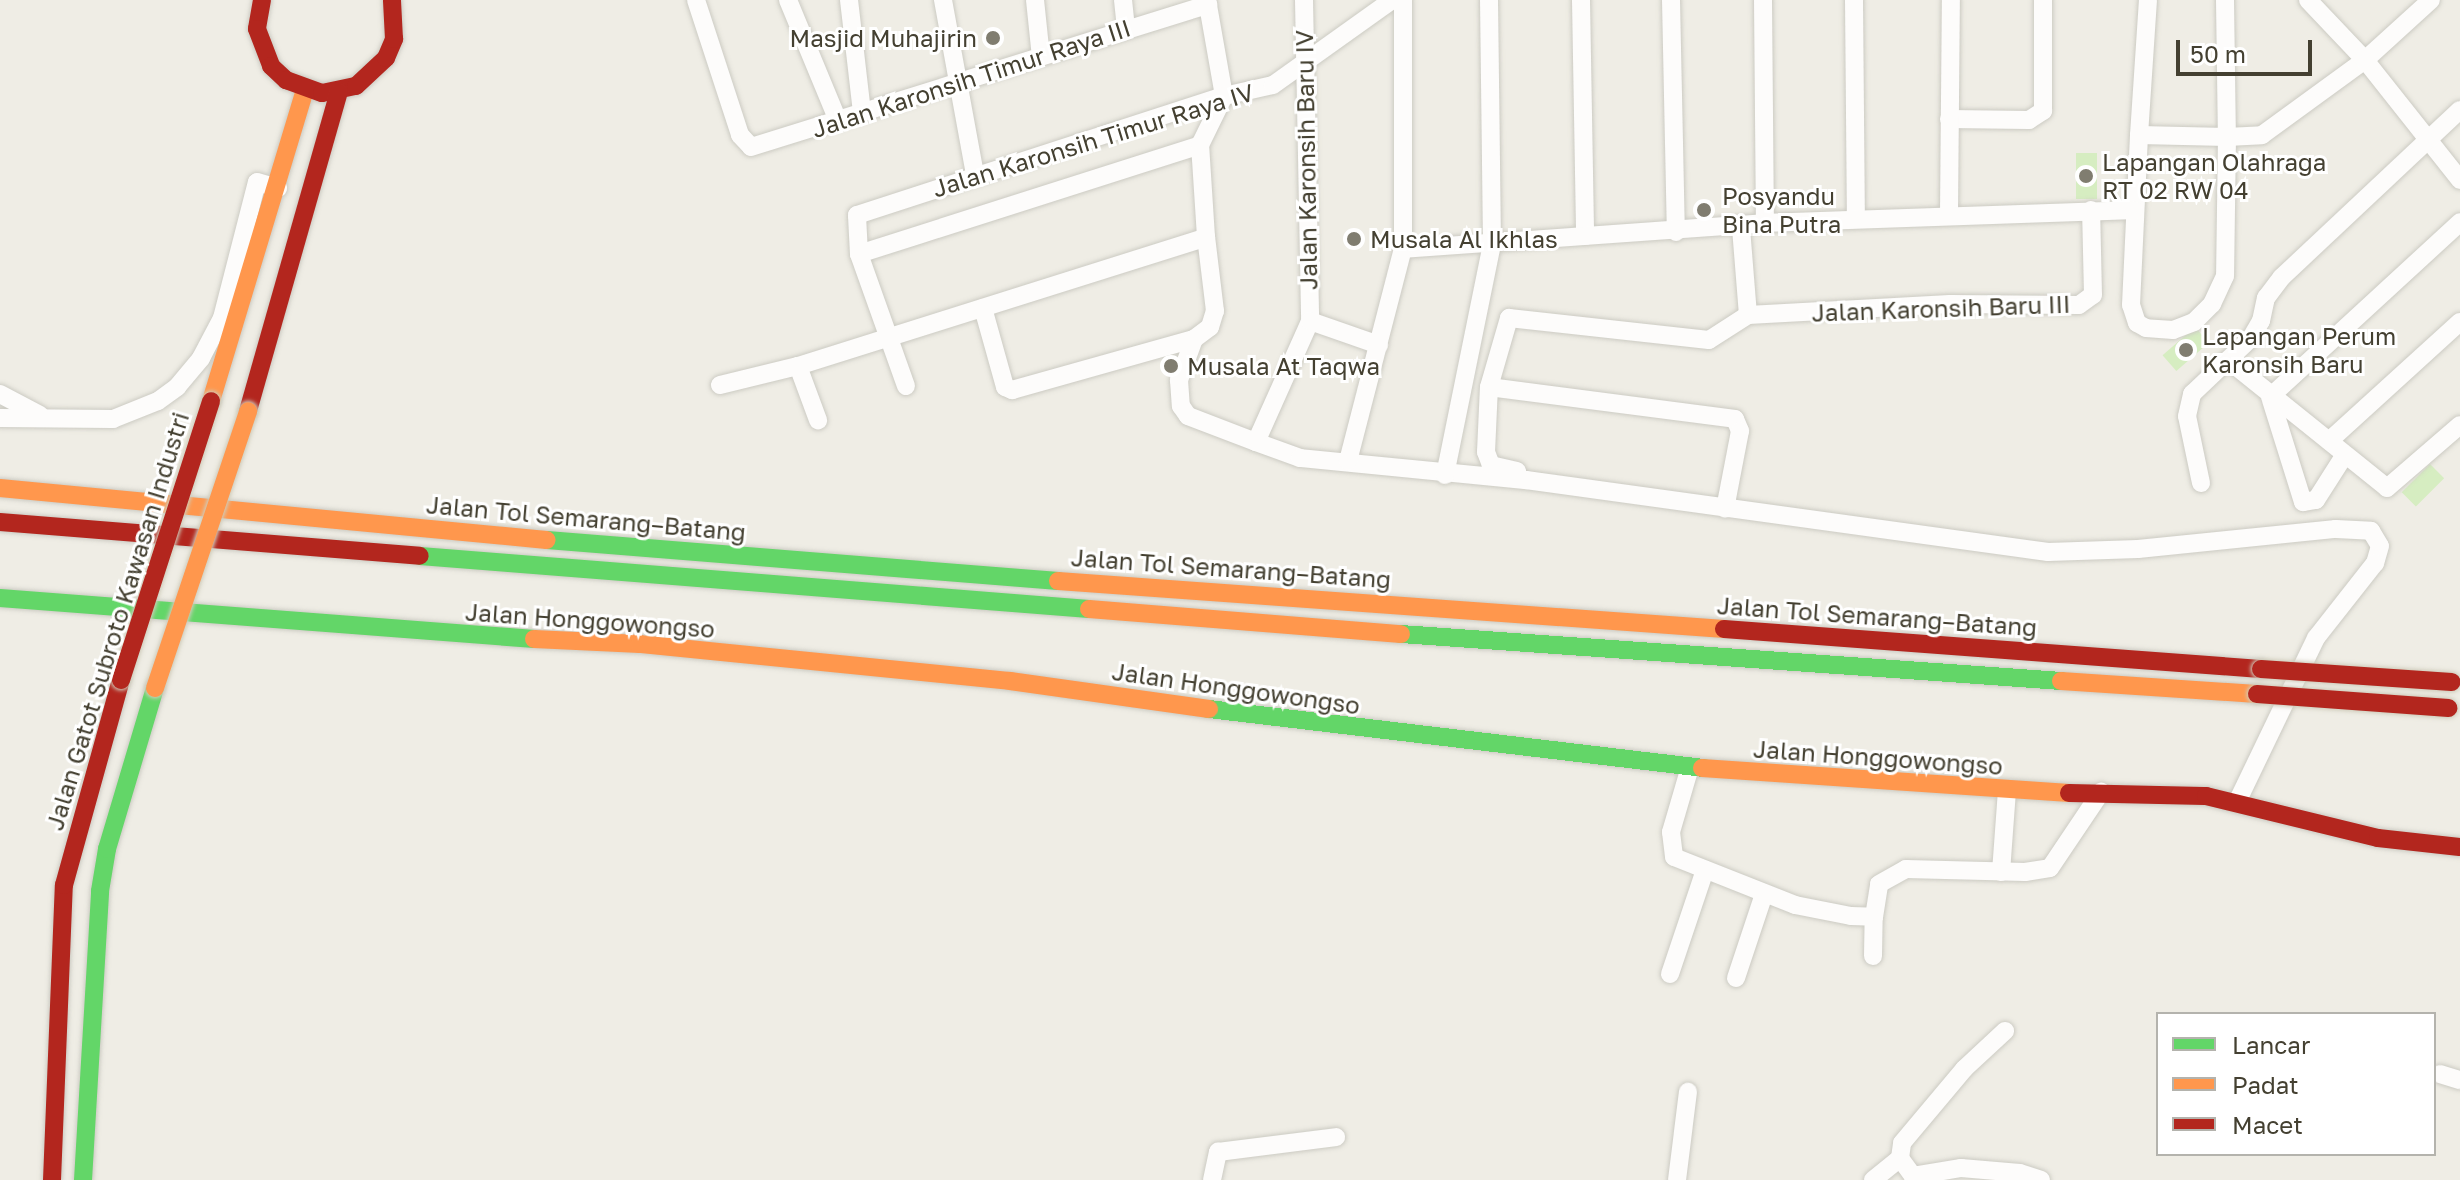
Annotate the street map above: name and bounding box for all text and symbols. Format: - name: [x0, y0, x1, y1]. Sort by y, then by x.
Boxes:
- street label: Jalan Karonsih Timur Raya III: [808, 13, 1134, 143]
- place label: Masjid Muhajirin: [790, 24, 977, 52]
- scale bar: [2180, 24, 2316, 74]
- marker: Masjid Muhajirin: [984, 29, 1002, 47]
- street label: Jalan Karonsih Baru IV: [1289, 30, 1323, 290]
- text: 50 m: [2190, 39, 2246, 68]
- street label: Jalan Karonsih Timur Raya IV: [929, 77, 1257, 203]
- place label: Lapangan Olahraga RT 02 RW 04: [2102, 148, 2326, 204]
- marker: Lapangan Olahraga RT 02 RW 04: [2077, 167, 2095, 185]
- place label: Posyandu Bina Putra: [1722, 182, 1841, 238]
- marker: Posyandu Bina Putra: [1693, 199, 1715, 221]
- place label: Musala Al Ikhlas: [1370, 225, 1558, 253]
- marker: Musala Al Ikhlas: [1345, 230, 1363, 248]
- street label: Jalan Karonsih Baru III: [1811, 289, 2071, 327]
- place label: Lapangan Perum Karonsih Baru: [2202, 322, 2396, 378]
- marker: Lapangan Perum Karonsih Baru: [2177, 341, 2195, 359]
- place label: Musala At Taqwa: [1187, 352, 1380, 380]
- marker: Musala At Taqwa: [1162, 357, 1180, 375]
- street label: Jalan Gatot Subroto Kawasan Industri: [40, 408, 194, 834]
- street label: Jalan Tol Semarang–Batang: [425, 490, 747, 546]
- street label: Jalan Tol Semarang–Batang: [1070, 542, 1392, 594]
- street label: Jalan Tol Semarang–Batang: [1716, 590, 2038, 642]
- street label: Jalan Honggowongso: [464, 597, 716, 643]
- street label: Jalan Honggowongso: [1110, 656, 1362, 720]
- street label: Jalan Honggowongso: [1752, 734, 2004, 780]
- legend: [2156, 1012, 2436, 1156]
- text: Lancar: [2232, 1030, 2310, 1059]
- text: Padat: [2232, 1070, 2299, 1099]
- text: Macet: [2232, 1110, 2303, 1139]

